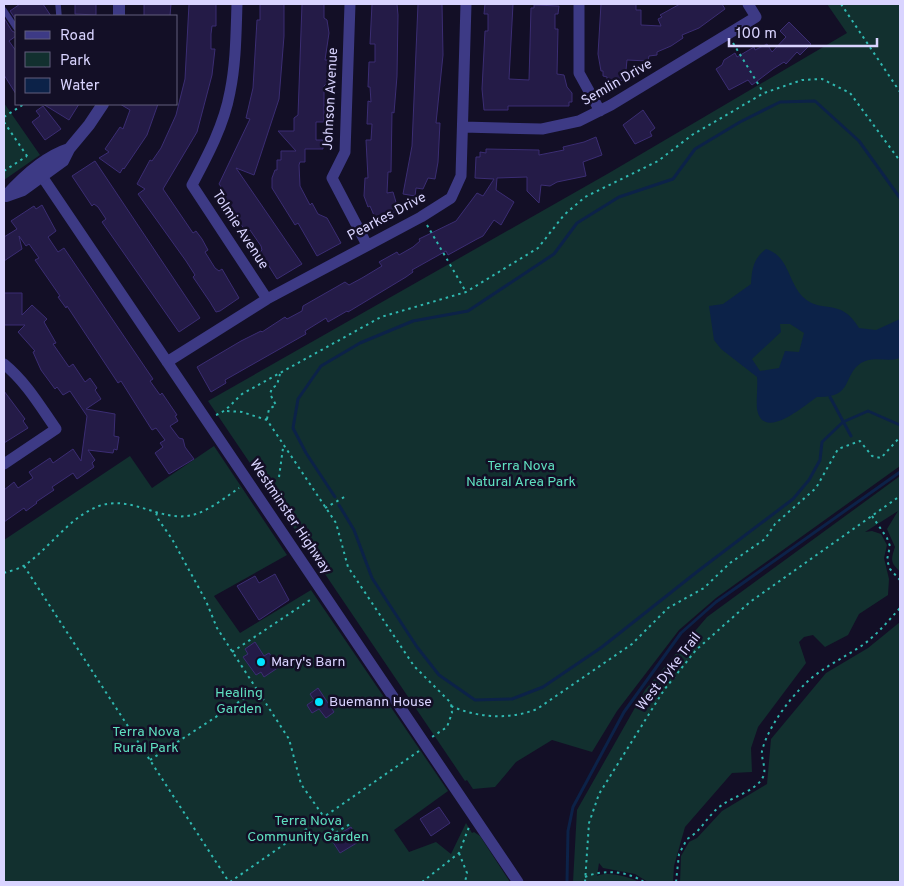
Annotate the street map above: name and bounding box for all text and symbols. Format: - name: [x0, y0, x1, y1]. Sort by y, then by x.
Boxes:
- legend: [15, 15, 178, 105]
- scale bar: [729, 15, 876, 47]
- text: 100 m: [736, 25, 777, 44]
- text: Road: [60, 27, 95, 46]
- street label: Johnson Avenue: [320, 47, 342, 151]
- text: Park: [60, 52, 91, 71]
- street label: Semlin Drive: [578, 56, 656, 110]
- text: Water: [60, 77, 100, 96]
- street label: Tolmie Avenue: [208, 187, 272, 273]
- street label: Pearkes Drive: [345, 189, 429, 245]
- street label: Westminster Highway: [245, 456, 335, 578]
- park label: Terra Nova Natural Area Park: [466, 458, 576, 491]
- street label: West Dyke Trail: [633, 629, 705, 715]
- place label: Mary's Barn: [271, 654, 345, 671]
- marker: Mary's Barn: [255, 656, 267, 668]
- park label: Healing Garden: [215, 685, 263, 718]
- place label: Buemann House: [329, 694, 432, 711]
- marker: Buemann House: [313, 696, 325, 708]
- park label: Terra Nova Rural Park: [112, 724, 180, 757]
- park label: Terra Nova Community Garden: [247, 813, 369, 846]

